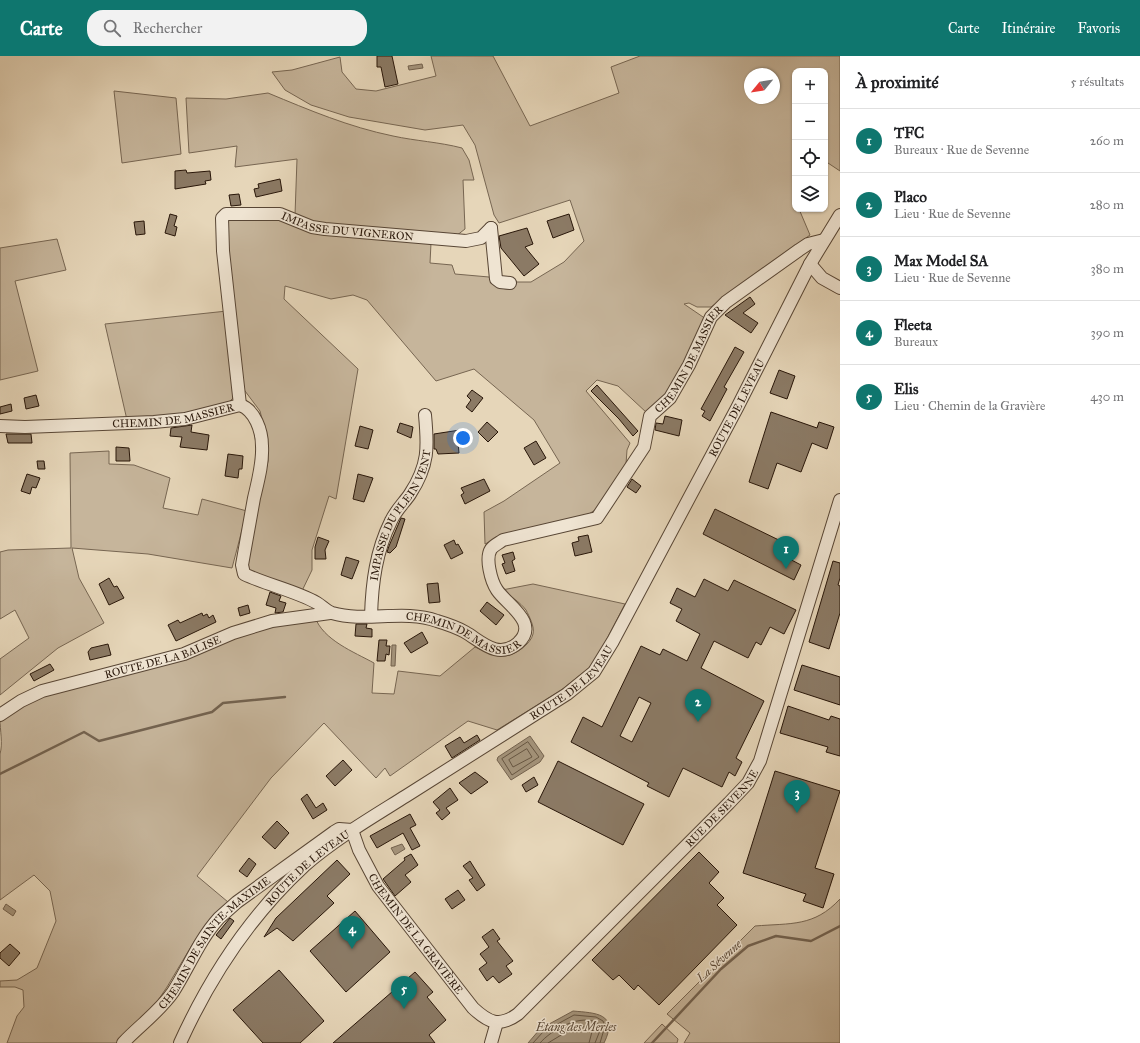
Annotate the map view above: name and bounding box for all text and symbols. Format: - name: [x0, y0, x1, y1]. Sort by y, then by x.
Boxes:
- search box: [87, 10, 367, 46]
- text: Carte: [20, 17, 63, 40]
- icon: search: [101, 17, 123, 39]
- text: Rechercher: [133, 19, 202, 37]
- text: Carte: [948, 20, 980, 37]
- text: Itinéraire: [1002, 20, 1055, 37]
- text: Favoris: [1077, 20, 1120, 37]
- north arrow: [744, 68, 780, 104]
- map controls: [792, 68, 828, 212]
- button: +: [792, 68, 828, 104]
- text: À proximité: [856, 72, 939, 93]
- text: 5 résultats: [1070, 74, 1124, 90]
- button: −: [792, 104, 828, 140]
- text: TFC: [894, 124, 924, 142]
- text: 1: [866, 133, 872, 149]
- text: 260 m: [1090, 133, 1124, 149]
- button: locate: [792, 140, 828, 176]
- text: Bureaux · Rue de Sevenne: [894, 142, 1029, 158]
- button: layers: [792, 176, 828, 212]
- text: Placo: [894, 188, 927, 206]
- text: 2: [866, 197, 872, 213]
- text: 280 m: [1089, 197, 1124, 213]
- text: Lieu · Rue de Sevenne: [894, 206, 1011, 222]
- street label: IMPASSE DU VIGNERON: [279, 209, 414, 243]
- text: Max Model SA: [894, 252, 988, 270]
- text: 3: [866, 261, 872, 277]
- text: 380 m: [1091, 261, 1124, 277]
- text: Lieu · Rue de Sevenne: [894, 270, 1011, 286]
- street label: CHEMIN DE MASSIER: [652, 303, 725, 415]
- text: Fleeta: [894, 316, 932, 334]
- text: 4: [865, 325, 873, 341]
- text: 390 m: [1091, 325, 1124, 341]
- text: Bureaux: [894, 334, 938, 350]
- street label: ROUTE DE LEVEAU: [706, 357, 767, 459]
- text: Elis: [894, 380, 918, 398]
- text: 5: [866, 389, 872, 405]
- text: 430 m: [1090, 389, 1124, 405]
- text: Lieu · Chemin de la Gravière: [894, 398, 1045, 414]
- street label: CHEMIN DE MASSIER: [112, 400, 236, 430]
- your location: [453, 428, 473, 448]
- street label: IMPASSE DU PLEIN VENT: [367, 449, 433, 582]
- pin: 1: [773, 536, 799, 569]
- street label: CHEMIN DE MASSIER: [406, 609, 524, 657]
- street label: ROUTE DE LA BALISE: [103, 632, 223, 681]
- street label: ROUTE DE LEVEAU: [527, 642, 616, 722]
- pin: 2: [685, 689, 711, 722]
- street label: RUE DE SEVENNE: [683, 767, 761, 849]
- pin: 3: [784, 780, 810, 813]
- street label: ROUTE DE LEVEAU: [263, 827, 352, 908]
- street label: CHEMIN DE LA GRAVIÈRE: [366, 871, 466, 996]
- street label: CHEMIN DE SAINTE-MAXIME: [156, 874, 273, 1012]
- pin: 4: [339, 916, 365, 949]
- water label: La Sévenne: [693, 937, 745, 986]
- pin: 5: [391, 976, 417, 1009]
- water label: Étang des Merles: [535, 1018, 617, 1034]

